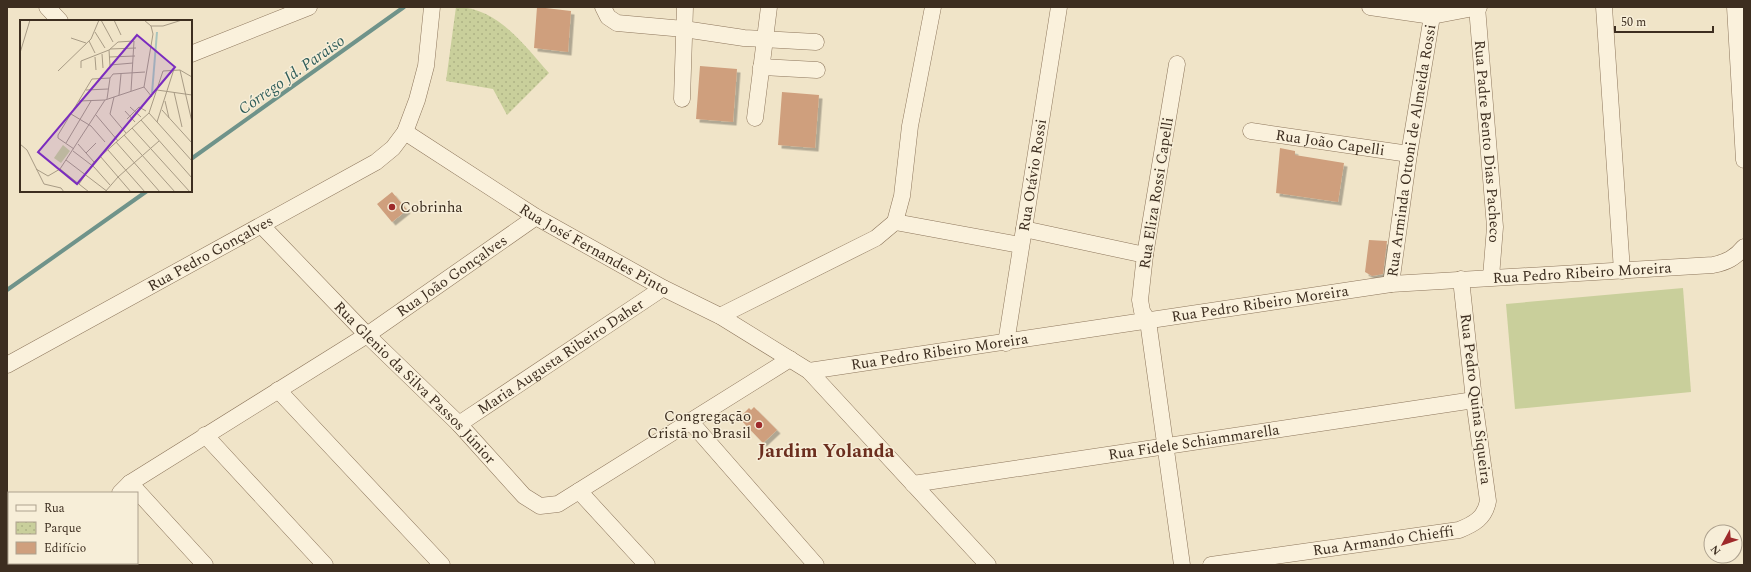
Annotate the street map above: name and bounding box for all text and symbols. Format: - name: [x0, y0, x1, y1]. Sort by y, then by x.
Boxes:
- scale bar: [1615, 8, 1713, 34]
- text: 50 m: [1621, 13, 1646, 32]
- inset map: [20, 20, 192, 192]
- street label: Rua Arminda Ottoni de Almeida Rossi: [1381, 23, 1442, 278]
- water label: Córrego Jd. Paraiso: [233, 29, 350, 121]
- street label: Rua Padre Bento Dias Pacheco: [1468, 39, 1506, 244]
- street label: Rua Eliza Rossi Capelli: [1133, 115, 1180, 271]
- street label: Rua Otávio Rossi: [1013, 117, 1053, 233]
- street label: Rua João Capelli: [1274, 124, 1386, 162]
- place label: Cobrinha: [400, 196, 463, 219]
- street label: Rua José Fernandes Pinto: [514, 198, 673, 302]
- marker: Cobrinha: [387, 202, 397, 212]
- street label: Rua Pedro Gonçalves: [143, 210, 278, 298]
- street label: Rua João Gonçalves: [392, 229, 512, 323]
- street label: Rua Pedro Ribeiro Moreira: [1492, 256, 1673, 290]
- street label: Rua Pedro Ribeiro Moreira: [1170, 279, 1351, 329]
- street label: Maria Augusta Ribeiro Daher: [473, 293, 649, 421]
- street label: Rua Glenio da Silva Passos Júnior: [328, 296, 501, 470]
- street label: Rua Pedro Quina Siqueira: [1454, 312, 1497, 486]
- street label: Rua Pedro Ribeiro Moreira: [849, 327, 1031, 377]
- place label: Congregação Cristã no Brasil: [647, 405, 751, 445]
- street label: Rua Fidele Schiammarella: [1107, 418, 1282, 467]
- marker: Congregação Cristã no Brasil: [754, 420, 764, 430]
- district label: Jardim Yolanda: [757, 437, 895, 466]
- legend: [8, 492, 138, 564]
- text: Rua: [44, 499, 65, 518]
- text: Parque: [44, 519, 81, 538]
- street label: Rua Armando Chieffi: [1311, 520, 1455, 563]
- north arrow: [1703, 524, 1743, 564]
- text: Edifício: [44, 539, 86, 558]
- text: N: [1706, 541, 1725, 559]

